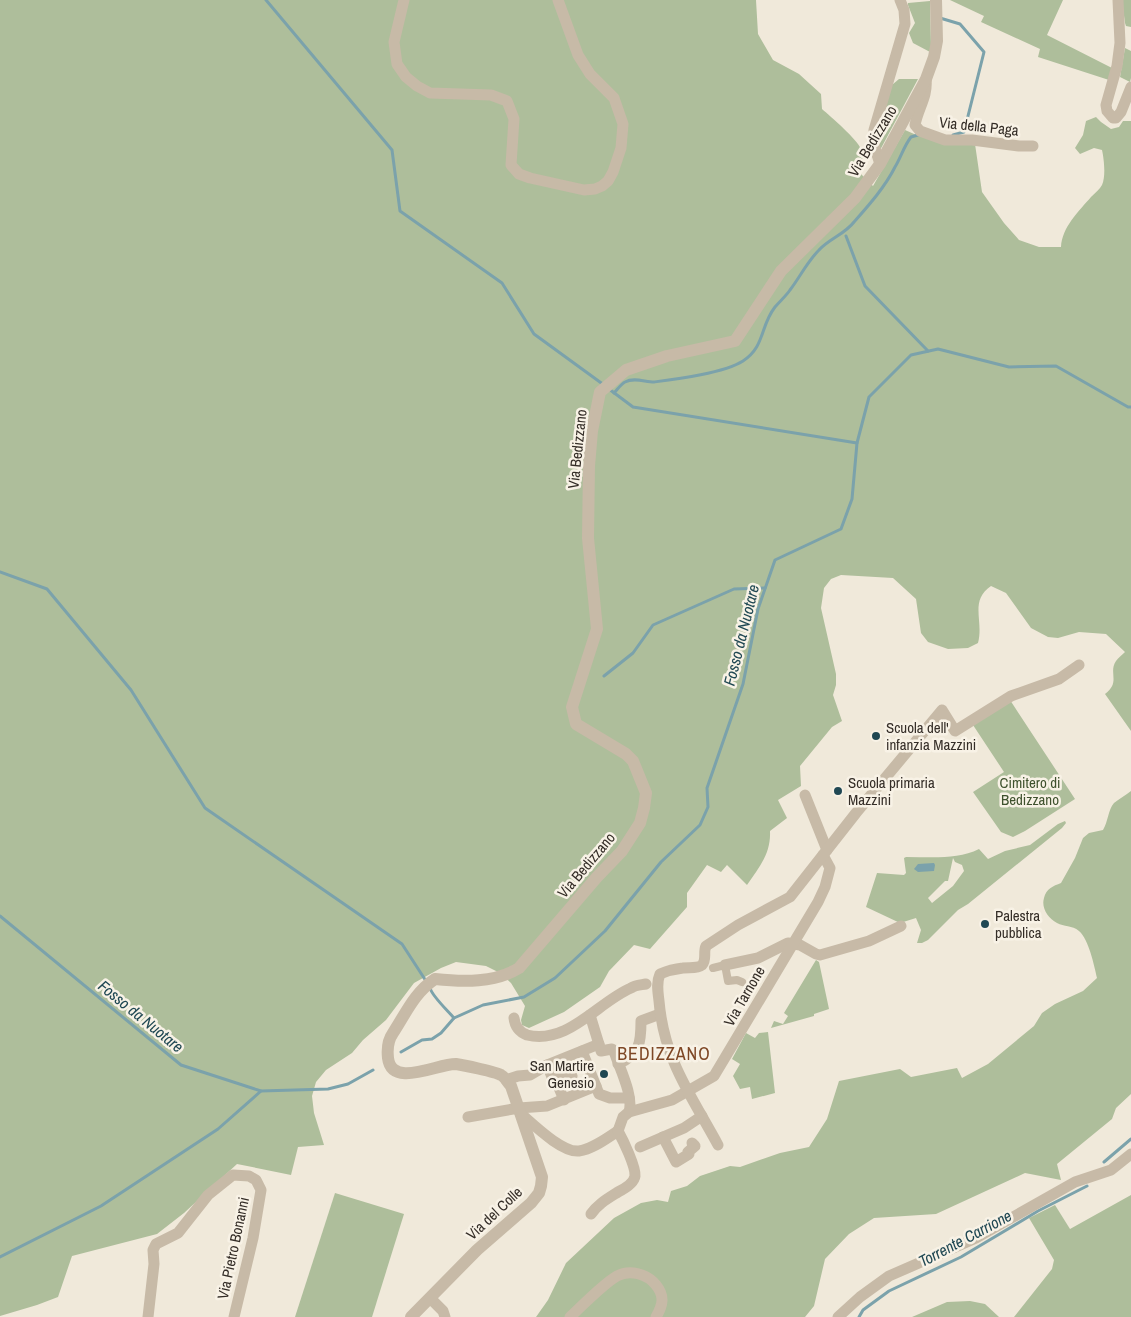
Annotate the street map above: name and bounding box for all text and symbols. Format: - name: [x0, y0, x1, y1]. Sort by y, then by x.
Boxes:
- street label: Via Bedizzano: [842, 101, 902, 181]
- street label: Via della Paga: [938, 111, 1020, 141]
- street label: Via Bedizzano: [562, 408, 592, 490]
- water label: Fosso da Nuotare: [718, 582, 764, 688]
- place label: Scuola dell' infanzia Mazzini: [886, 717, 976, 755]
- marker: Scuola dell' infanzia Mazzini: [870, 730, 882, 742]
- place label: Scuola primaria Mazzini: [848, 772, 935, 810]
- park label: Cimitero di Bedizzano: [1000, 772, 1060, 810]
- marker: Scuola primaria Mazzini: [832, 785, 844, 797]
- street label: Via Bedizzano: [552, 828, 620, 902]
- place label: Palestra pubblica: [995, 905, 1042, 943]
- marker: Palestra pubblica: [979, 918, 991, 930]
- street label: Via Tarnone: [718, 962, 770, 1030]
- water label: Fosso da Nuotare: [94, 975, 188, 1057]
- district label: BEDIZZANO: [617, 1041, 711, 1066]
- place label: San Martire Genesio: [530, 1055, 594, 1093]
- marker: San Martire Genesio: [598, 1068, 610, 1080]
- street label: Via del Colle: [461, 1182, 527, 1244]
- street label: Via Pietro Bonanni: [212, 1195, 254, 1301]
- water label: Torrente Carrione: [915, 1204, 1015, 1272]

